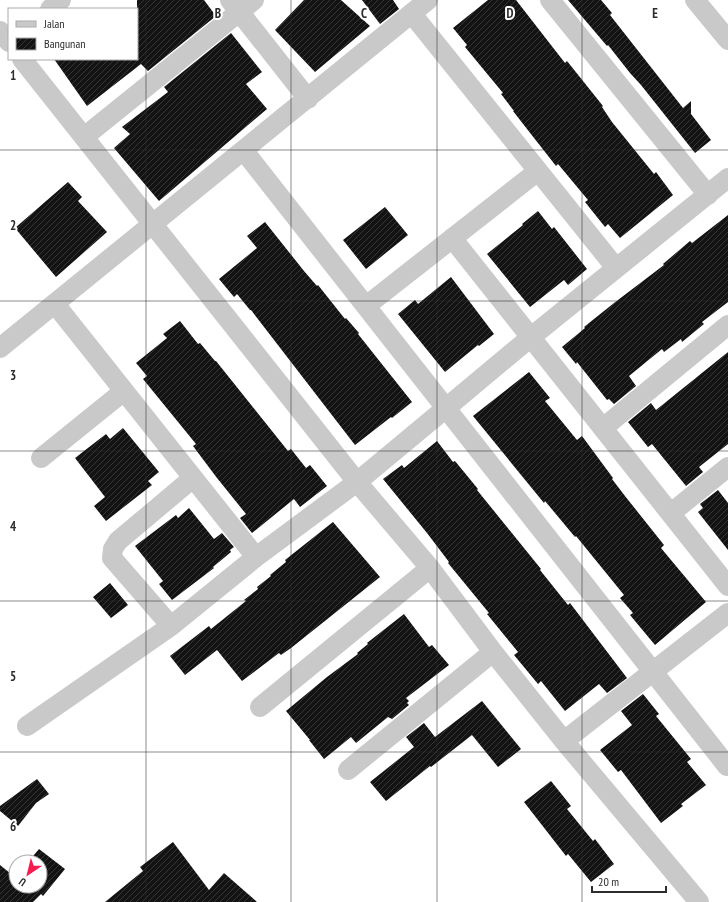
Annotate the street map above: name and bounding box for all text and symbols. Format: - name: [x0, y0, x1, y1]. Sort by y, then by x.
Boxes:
- text: B: [215, 5, 221, 22]
- text: C: [361, 5, 367, 22]
- text: D: [507, 5, 514, 22]
- text: E: [652, 5, 658, 22]
- legend: [8, 8, 138, 60]
- text: Jalan: [43, 16, 65, 31]
- text: Bangunan: [44, 36, 85, 51]
- text: 1: [10, 67, 16, 84]
- text: 2: [10, 217, 16, 234]
- text: 3: [10, 367, 16, 384]
- text: 4: [10, 518, 17, 535]
- text: 5: [10, 668, 16, 685]
- text: 6: [10, 818, 16, 835]
- north arrow: [8, 854, 48, 894]
- scale bar: [592, 868, 666, 894]
- text: 20 m: [598, 874, 619, 889]
- text: U: [16, 875, 29, 890]

